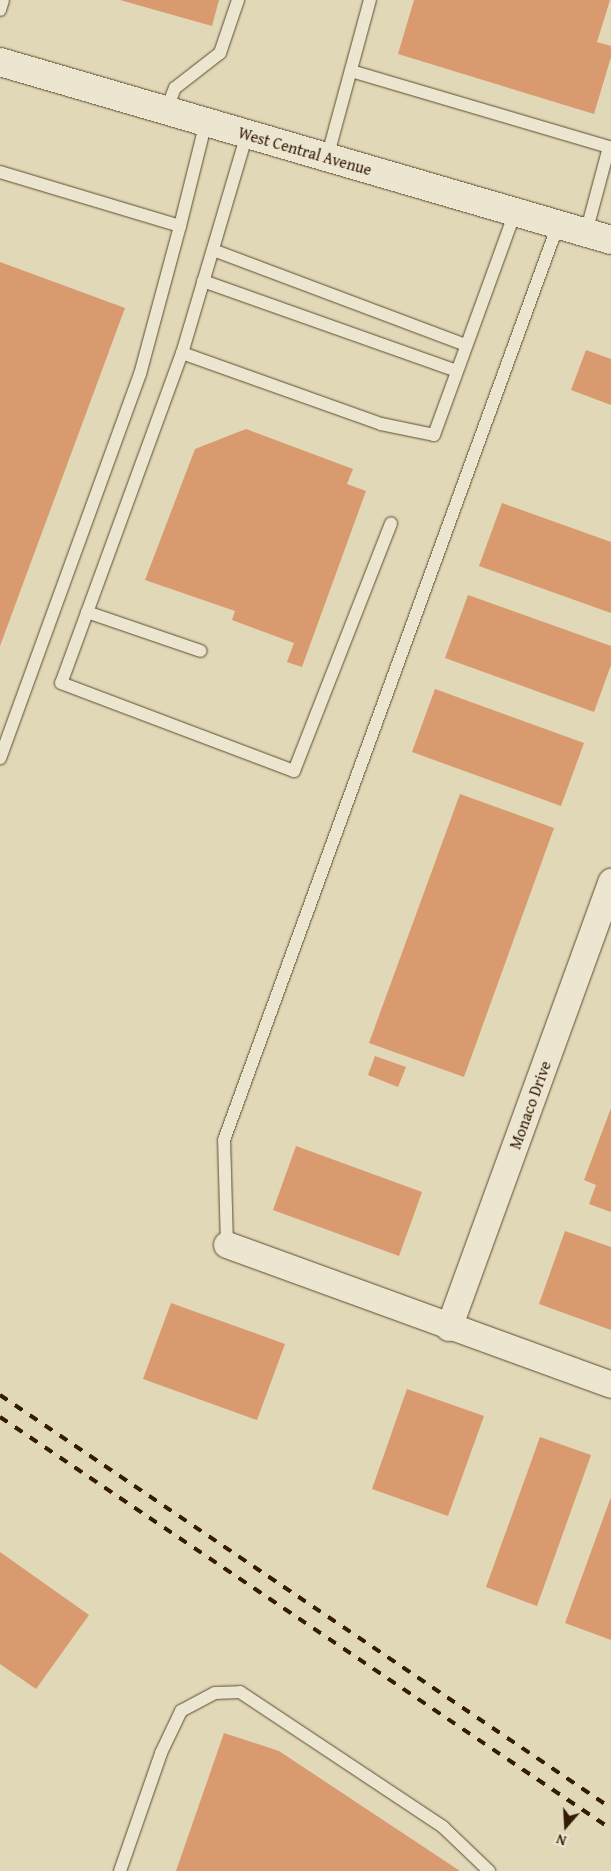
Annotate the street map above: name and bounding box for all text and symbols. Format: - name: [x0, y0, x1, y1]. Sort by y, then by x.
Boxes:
- street label: West Central Avenue: [236, 123, 374, 179]
- street label: Monaco Drive: [505, 1058, 555, 1152]
- north arrow: [541, 1801, 591, 1851]
- text: N: [553, 1829, 569, 1851]

